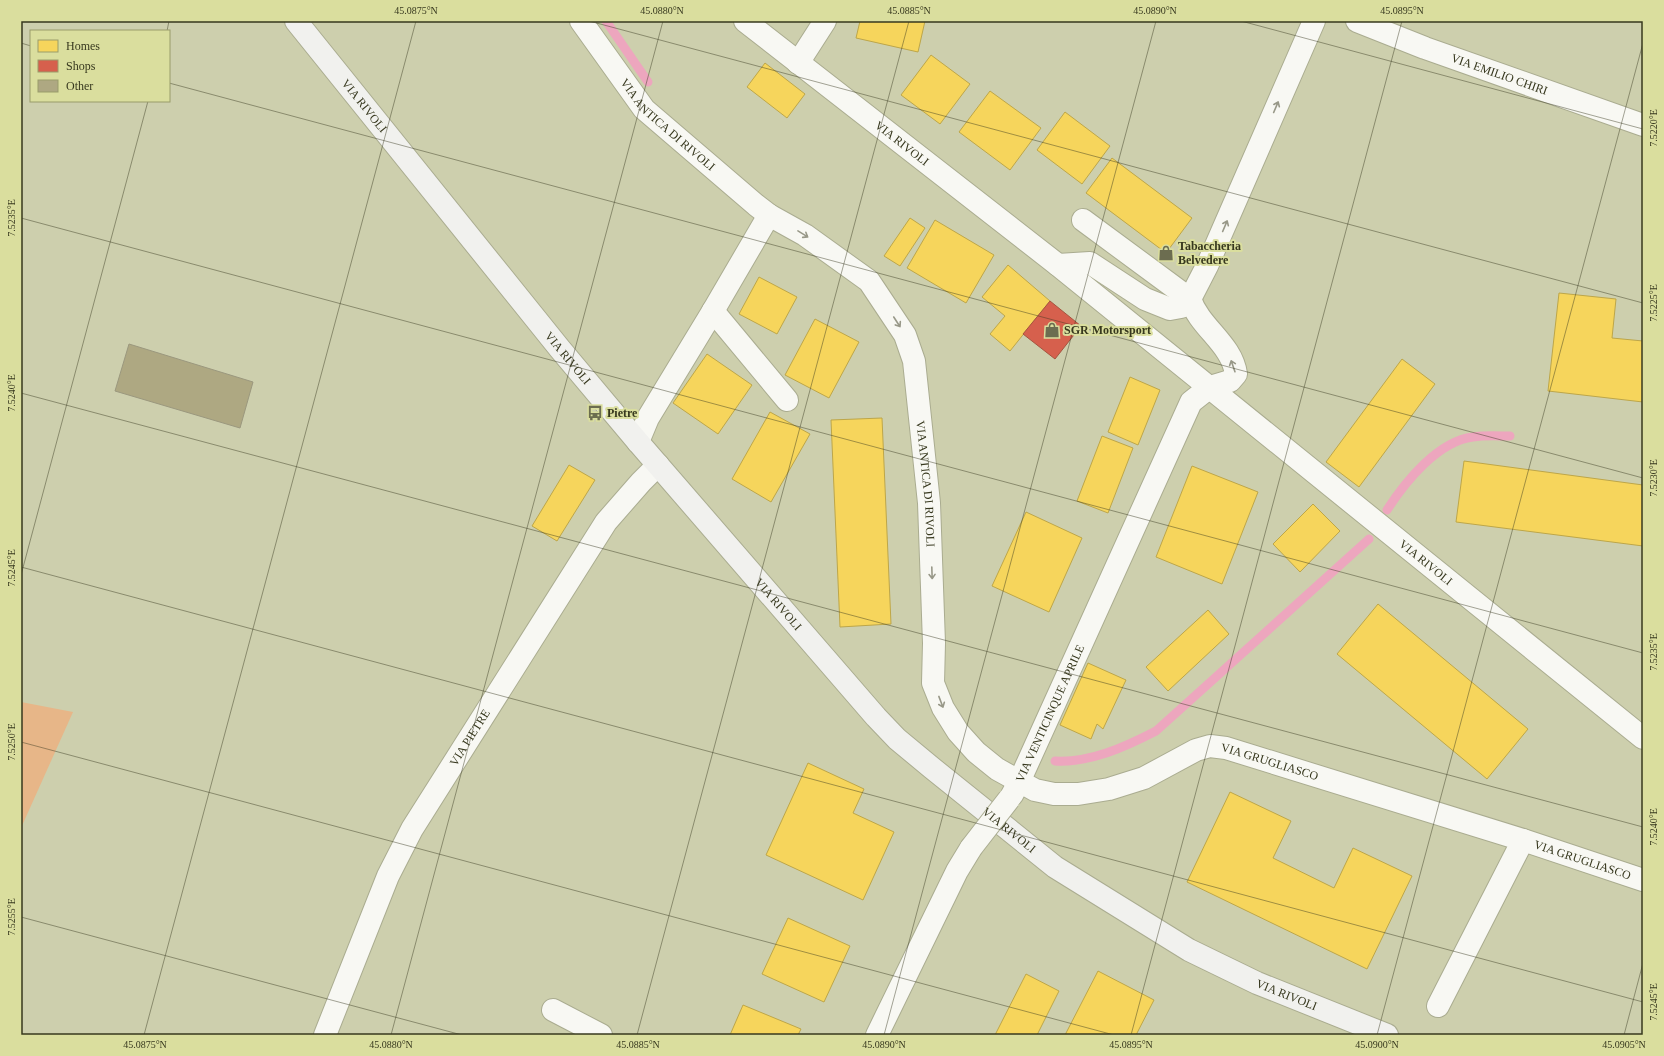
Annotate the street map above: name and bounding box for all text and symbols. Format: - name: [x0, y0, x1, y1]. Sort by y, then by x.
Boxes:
- text: 45.0875°N: [394, 5, 438, 16]
- text: 45.0880°N: [640, 5, 684, 16]
- text: 45.0885°N: [887, 5, 931, 16]
- text: 45.0890°N: [1133, 5, 1177, 16]
- text: 45.0895°N: [1380, 5, 1424, 16]
- legend: [30, 30, 170, 102]
- text: Homes: [66, 39, 100, 53]
- street label: VIA EMILIO CHIRI: [1449, 51, 1549, 98]
- text: Shops: [66, 59, 96, 73]
- street label: VIA RIVOLI: [339, 76, 390, 135]
- street label: VIA ANTICA DI RIVOLI: [617, 76, 718, 174]
- text: Other: [66, 79, 93, 93]
- one-way arrow: [1273, 101, 1281, 113]
- text: 7.5220°E: [1648, 109, 1659, 147]
- street label: VIA RIVOLI: [872, 118, 932, 169]
- text: 7.5235°E: [6, 199, 17, 237]
- one-way arrow: [1221, 221, 1229, 233]
- one-way arrow: [797, 231, 809, 239]
- place label: Tabaccheria Belvedere: [1178, 239, 1241, 267]
- shop icon: Tabaccheria Belvedere: [1157, 244, 1175, 262]
- text: 7.5225°E: [1648, 284, 1659, 322]
- one-way arrow: [893, 316, 901, 328]
- shop icon: SGR Motorsport: [1043, 321, 1061, 339]
- place label: SGR Motorsport: [1064, 323, 1151, 337]
- street label: VIA RIVOLI: [542, 329, 594, 387]
- one-way arrow: [1229, 359, 1236, 372]
- text: 7.5240°E: [6, 374, 17, 412]
- bus stop icon: Pietre: [586, 404, 604, 422]
- place label: Pietre: [607, 406, 638, 420]
- street label: VIA ANTICA DI RIVOLI: [913, 420, 938, 547]
- text: 7.5230°E: [1648, 459, 1659, 497]
- street label: VIA RIVOLI: [1396, 537, 1455, 588]
- text: 7.5245°E: [6, 549, 17, 587]
- one-way arrow: [928, 566, 936, 579]
- street label: VIA RIVOLI: [752, 575, 805, 633]
- text: 7.5235°E: [1648, 633, 1659, 671]
- street label: VIA VENTICINQUE APRILE: [1013, 643, 1087, 784]
- one-way arrow: [937, 695, 945, 707]
- street label: VIA PIETRE: [447, 707, 493, 769]
- text: 7.5250°E: [6, 723, 17, 761]
- street label: VIA GRUGLIASCO: [1220, 740, 1320, 783]
- street label: VIA RIVOLI: [980, 804, 1039, 856]
- text: 7.5240°E: [1648, 808, 1659, 846]
- street label: VIA GRUGLIASCO: [1532, 837, 1633, 883]
- text: 7.5255°E: [6, 898, 17, 936]
- street label: VIA RIVOLI: [1254, 976, 1319, 1013]
- text: 7.5245°E: [1648, 983, 1659, 1021]
- text: 45.0875°N: [123, 1039, 167, 1050]
- text: 45.0880°N: [369, 1039, 413, 1050]
- text: 45.0885°N: [616, 1039, 660, 1050]
- text: 45.0890°N: [862, 1039, 906, 1050]
- text: 45.0895°N: [1109, 1039, 1153, 1050]
- text: 45.0900°N: [1355, 1039, 1399, 1050]
- text: 45.0905°N: [1602, 1039, 1646, 1050]

